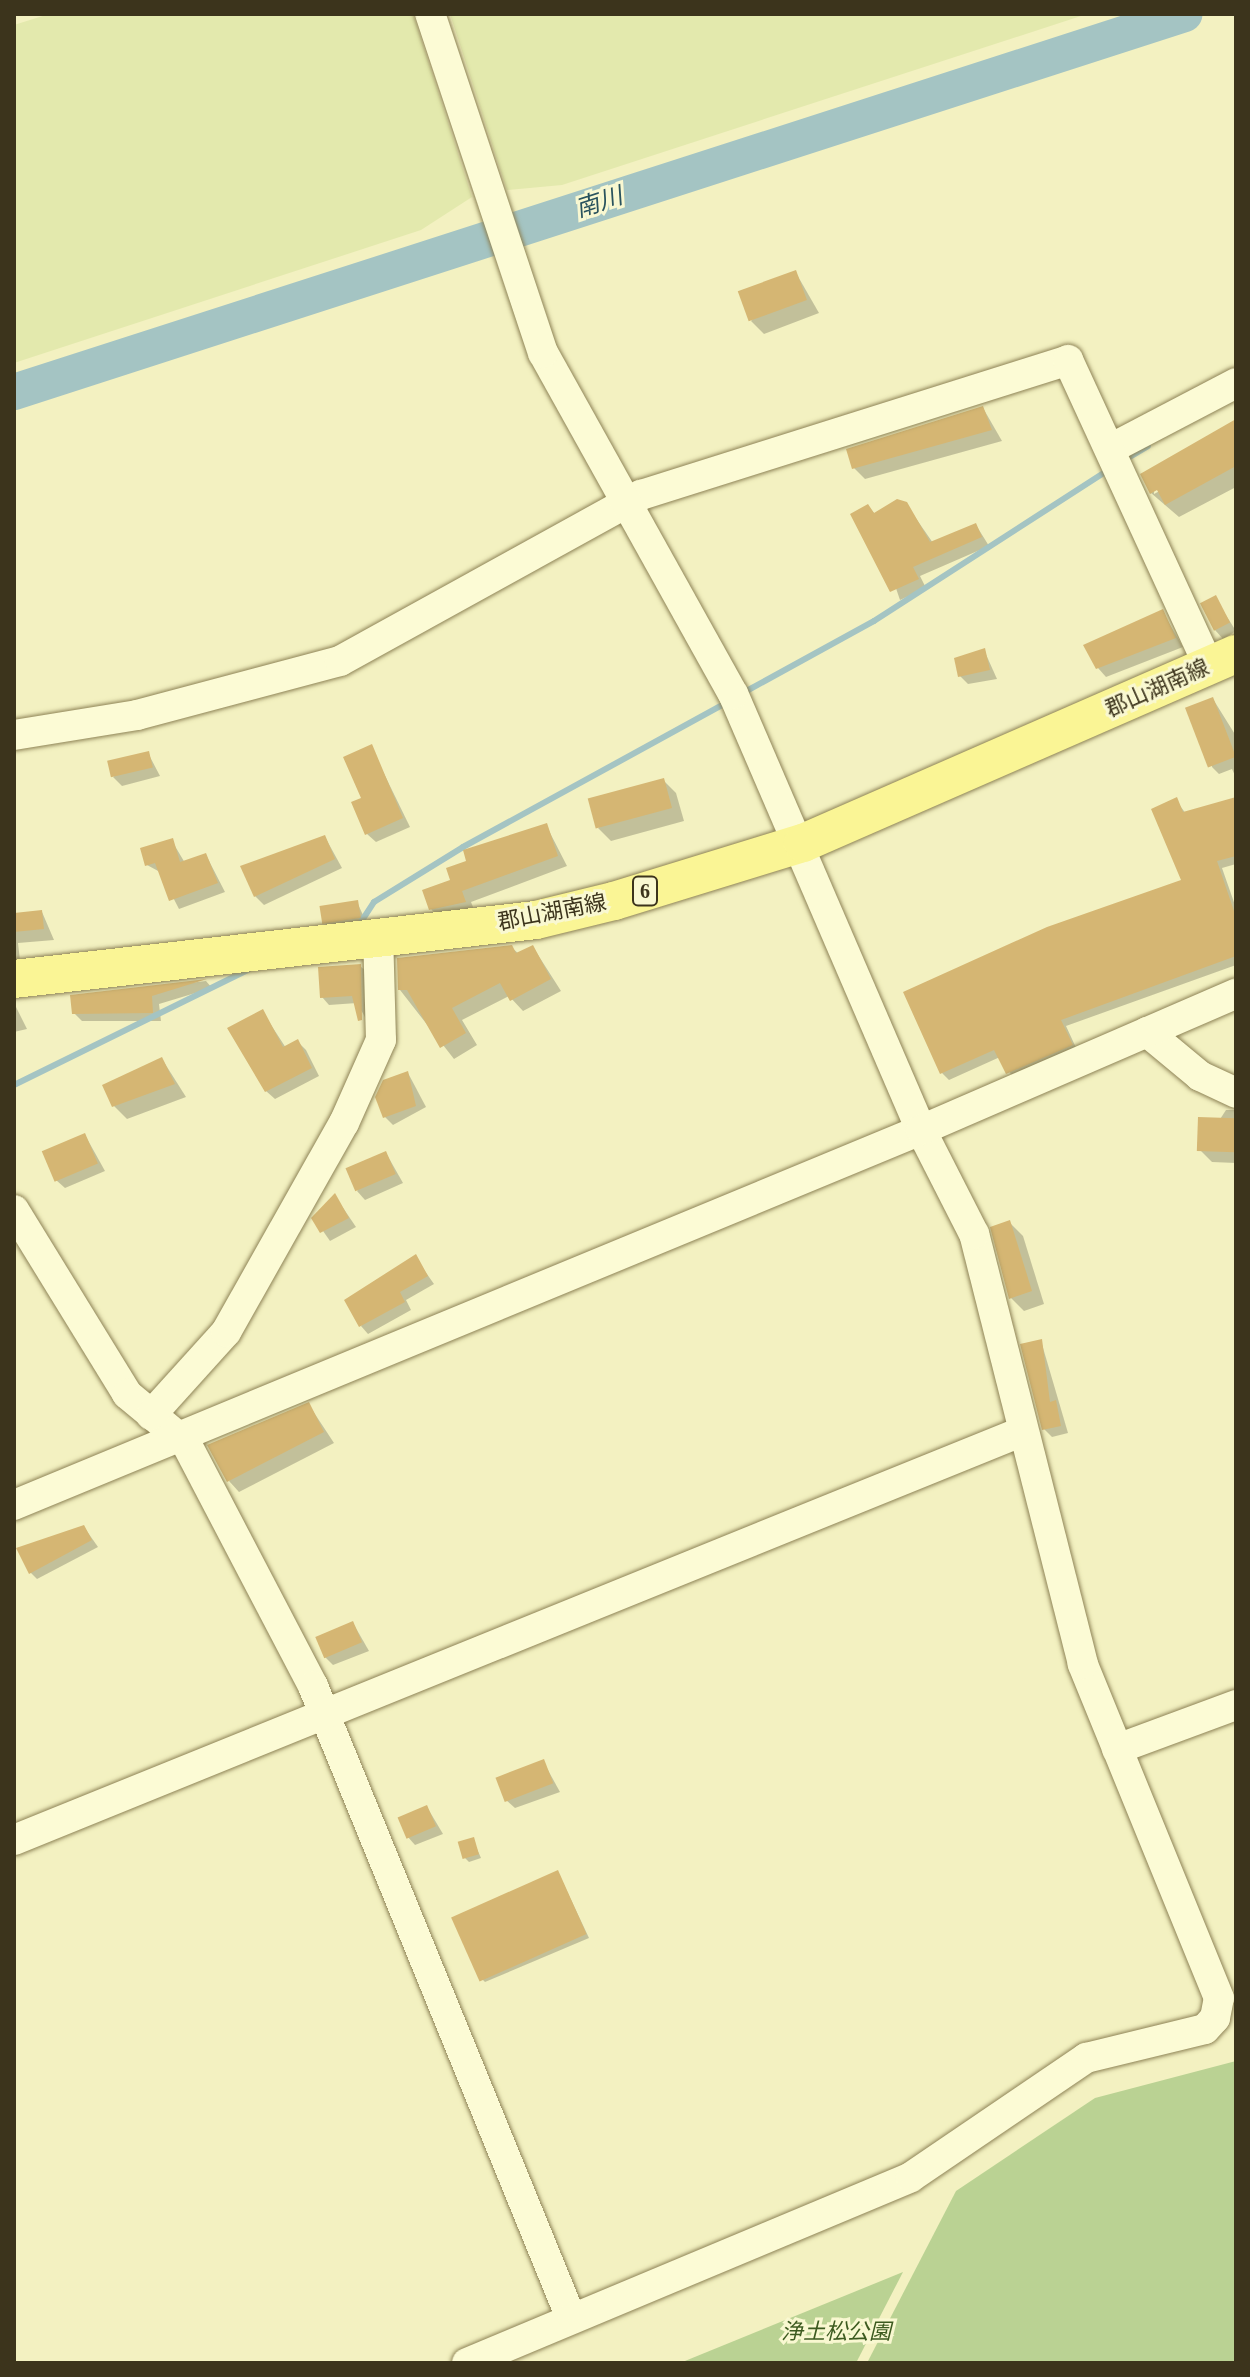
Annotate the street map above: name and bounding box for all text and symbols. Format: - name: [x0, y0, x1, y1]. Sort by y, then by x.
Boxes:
- water label: 南川: [572, 182, 626, 224]
- street label: 郡山湖南線: [1101, 654, 1213, 722]
- road number: 6: [631, 875, 659, 907]
- street label: 郡山湖南線: [495, 889, 609, 935]
- park label: 浄土松公園: [781, 2319, 891, 2345]

